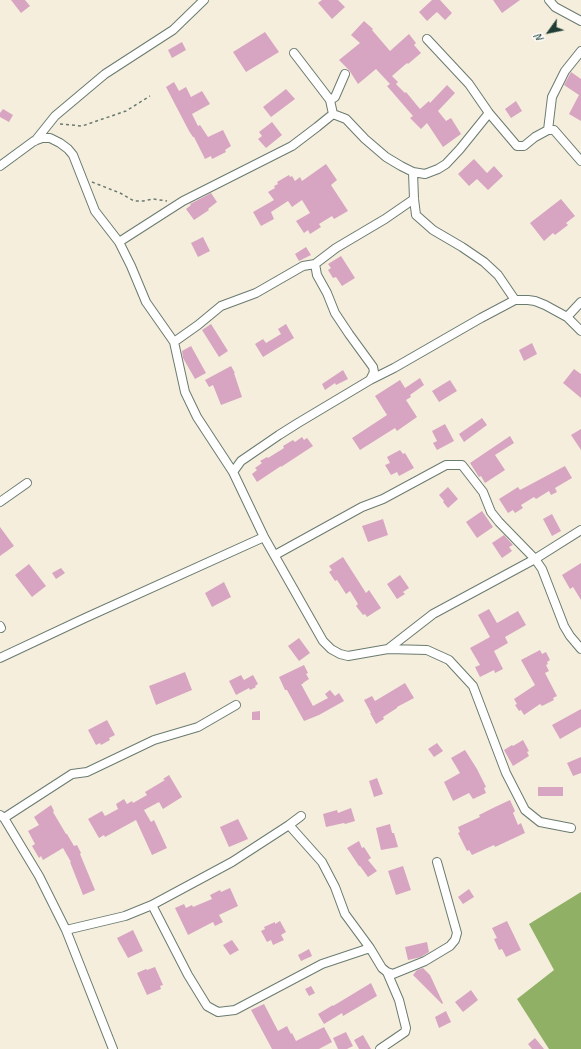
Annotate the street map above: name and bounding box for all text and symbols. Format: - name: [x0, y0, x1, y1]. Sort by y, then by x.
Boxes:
- north arrow: [529, 12, 569, 52]
- text: N: [531, 32, 547, 45]

